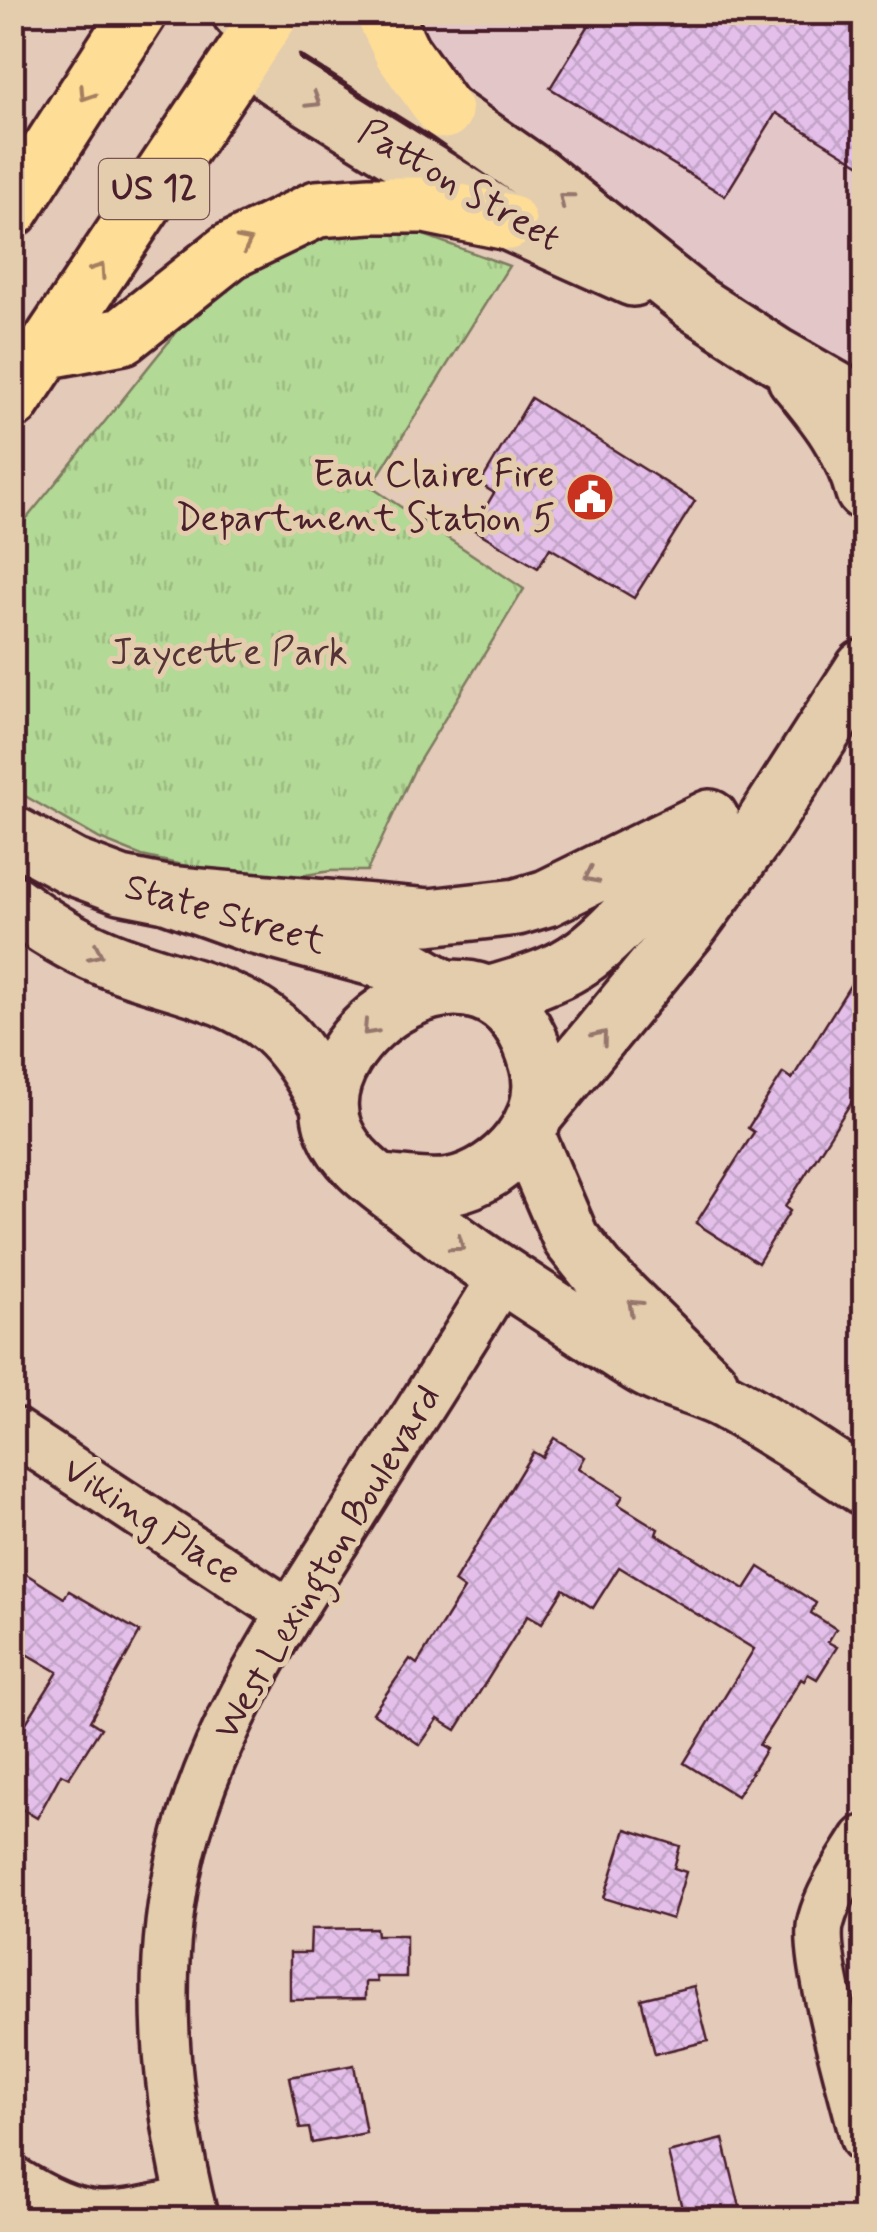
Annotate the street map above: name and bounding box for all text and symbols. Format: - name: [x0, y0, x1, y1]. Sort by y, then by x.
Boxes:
- one-way arrow: [80, 84, 99, 102]
- one-way arrow: [303, 89, 321, 108]
- street label: Patton Street: [349, 108, 569, 264]
- road number: US 12: [99, 159, 209, 219]
- one-way arrow: [559, 193, 577, 211]
- one-way arrow: [235, 235, 253, 255]
- one-way arrow: [87, 262, 105, 281]
- place label: Eau Claire Fire Department Station 5: [176, 451, 555, 544]
- public building icon: Eau Claire Fire Department Station 5: [564, 471, 616, 523]
- park label: Jaycette Park: [111, 629, 347, 678]
- street label: State Street: [119, 863, 331, 967]
- one-way arrow: [584, 864, 602, 883]
- one-way arrow: [86, 941, 104, 961]
- one-way arrow: [363, 1017, 381, 1036]
- one-way arrow: [589, 1031, 607, 1049]
- one-way arrow: [447, 1233, 466, 1251]
- one-way arrow: [627, 1300, 645, 1318]
- street label: West Lexington Boulevard: [203, 1377, 457, 1752]
- street label: Viking Place: [53, 1446, 249, 1598]

